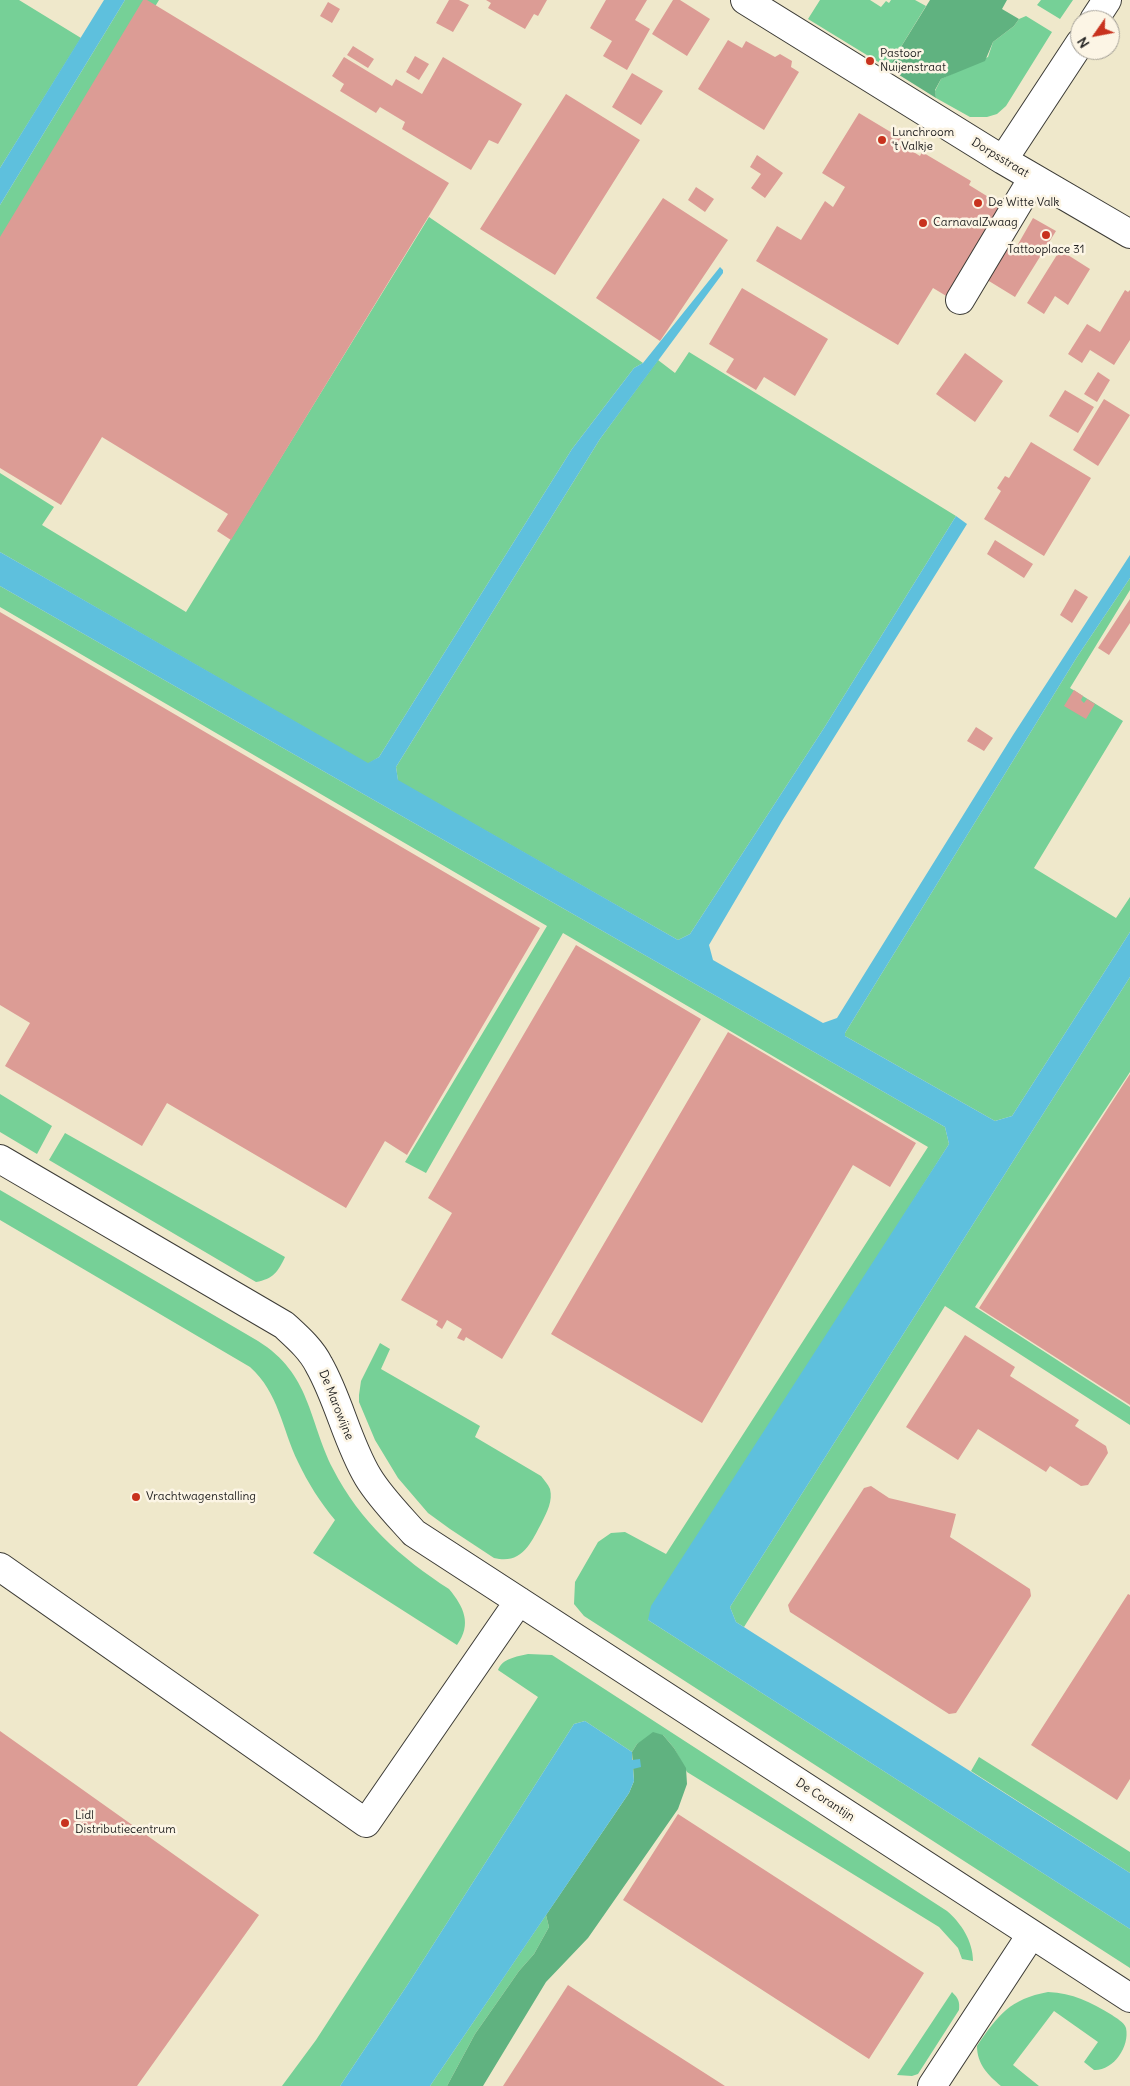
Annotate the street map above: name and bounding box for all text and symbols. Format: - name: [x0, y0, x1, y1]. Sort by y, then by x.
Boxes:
- north arrow: [1070, 10, 1120, 60]
- text: N: [1073, 34, 1093, 52]
- place label: Pastoor Nuijenstraat: [880, 47, 946, 75]
- marker: Pastoor Nuijenstraat: [864, 55, 876, 67]
- place label: Lunchroom 't Valkje: [892, 126, 954, 154]
- marker: Lunchroom 't Valkje: [876, 134, 888, 146]
- street label: Dorpsstraat: [969, 135, 1031, 181]
- place label: De Witte Valk: [988, 196, 1059, 210]
- marker: De Witte Valk: [972, 197, 984, 209]
- place label: CarnavalZwaag: [933, 216, 1018, 230]
- marker: CarnavalZwaag: [917, 217, 929, 229]
- marker: Tattooplace 31: [1040, 229, 1052, 241]
- place label: Tattooplace 31: [1008, 243, 1084, 257]
- street label: De Marowijne: [315, 1368, 357, 1442]
- place label: Vrachtwagenstalling: [146, 1490, 256, 1504]
- marker: Vrachtwagenstalling: [130, 1491, 142, 1503]
- street label: De Corantijn: [793, 1776, 857, 1824]
- place label: Lidl Distributiecentrum: [75, 1809, 176, 1837]
- marker: Lidl Distributiecentrum: [59, 1817, 71, 1829]

